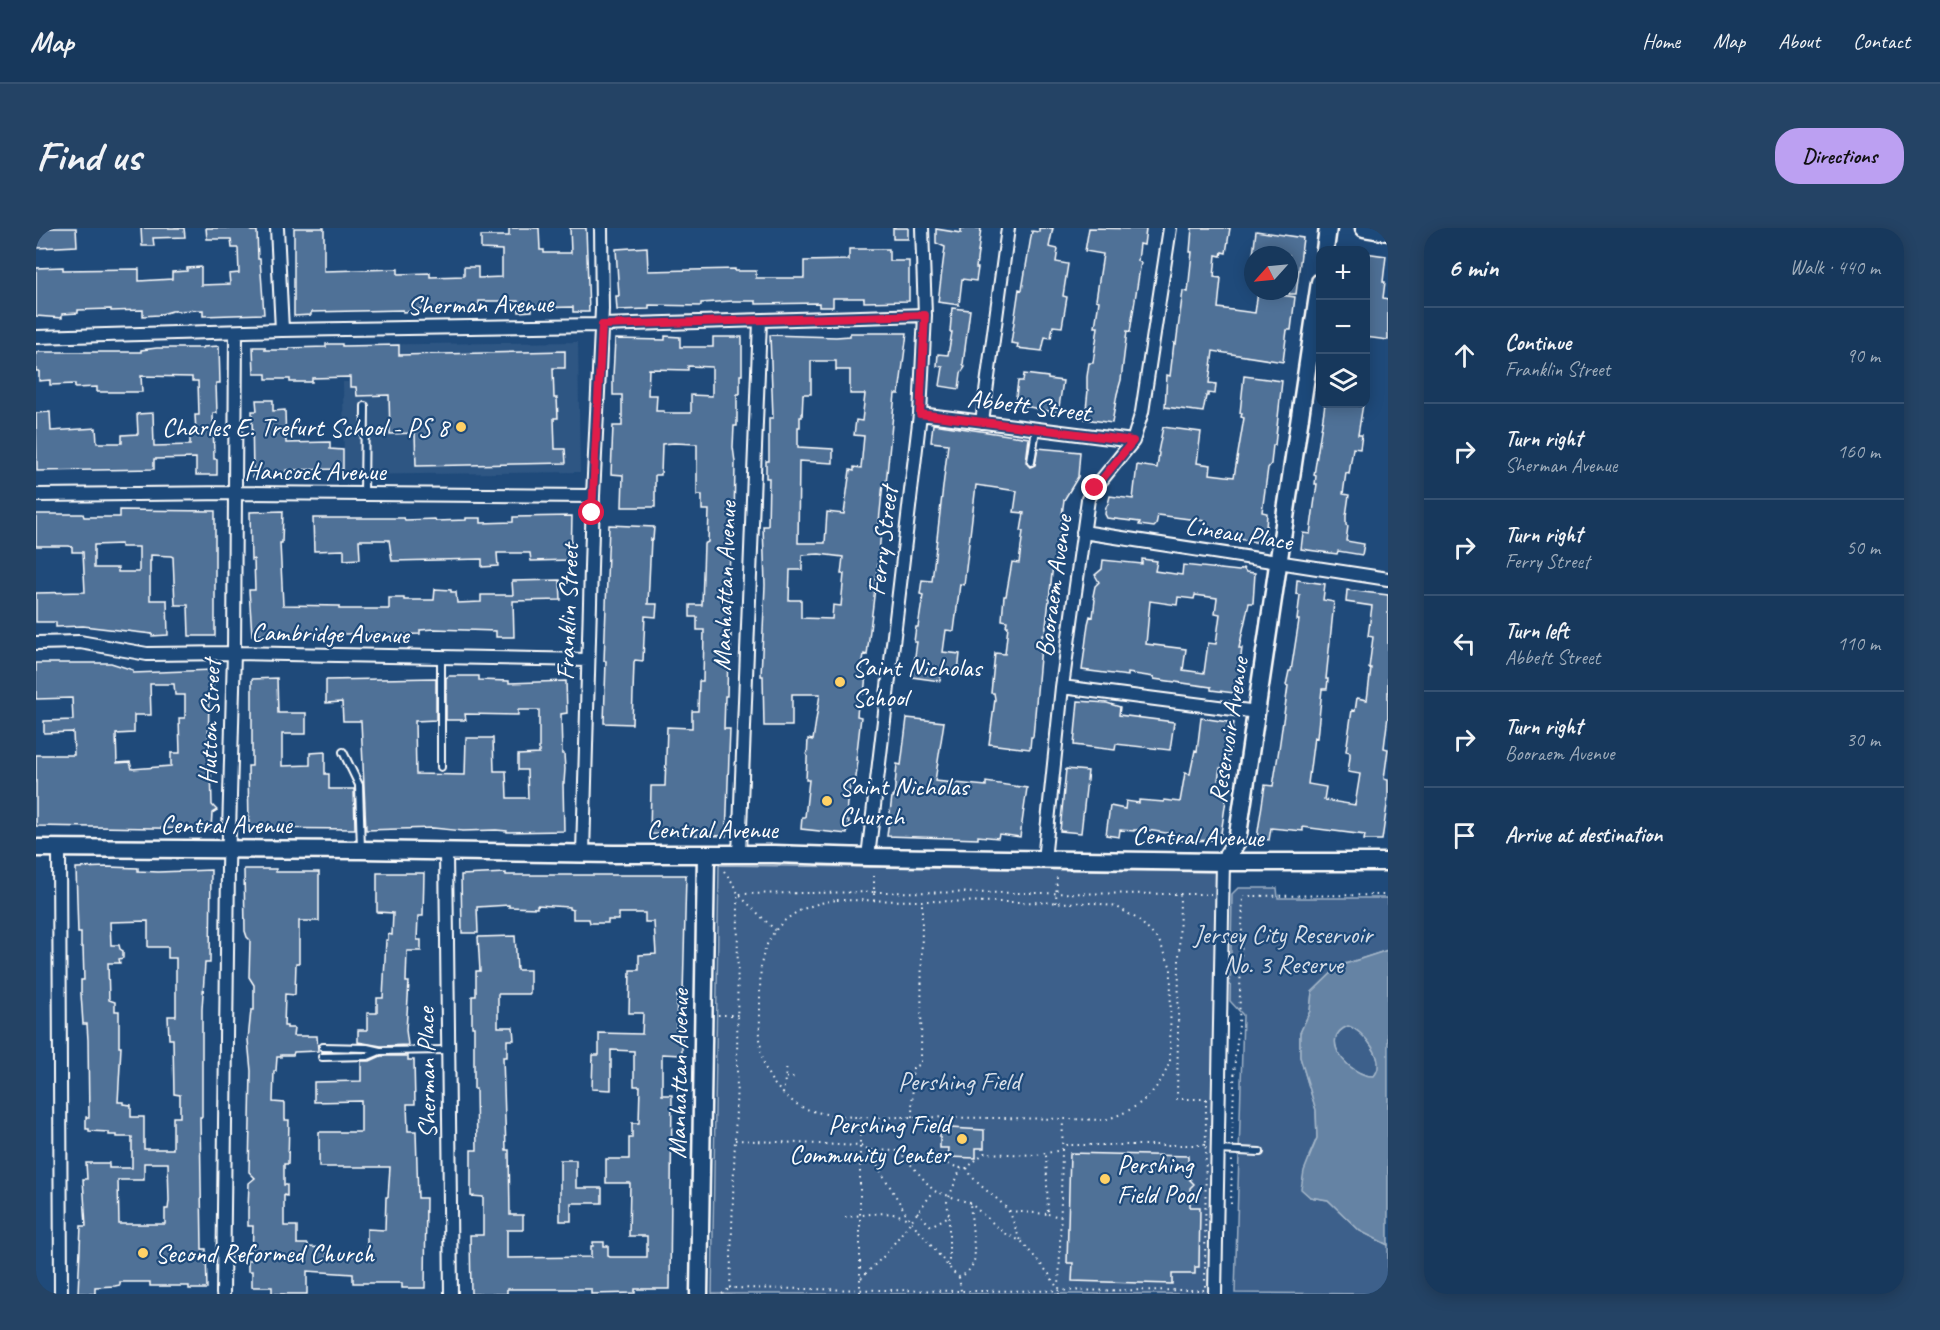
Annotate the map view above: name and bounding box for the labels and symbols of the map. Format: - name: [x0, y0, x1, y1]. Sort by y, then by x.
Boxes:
- north arrow: [1244, 246, 1298, 300]
- street label: Sherman Avenue: [407, 287, 555, 322]
- street label: Abbett Street: [966, 382, 1095, 430]
- place label: Charles E. Trefurt School - PS 8: [162, 411, 451, 444]
- marker: Charles E. Trefurt School - PS 8: [454, 420, 468, 434]
- street label: Hancock Avenue: [244, 455, 387, 488]
- route end: [1081, 474, 1107, 500]
- street label: Ferry Street: [859, 481, 906, 598]
- route start: [578, 499, 604, 525]
- street label: Manhattan Avenue: [705, 499, 744, 671]
- street label: Lineau Place: [1183, 509, 1296, 558]
- street label: Booraem Avenue: [1027, 511, 1080, 659]
- street label: Franklin Street: [549, 541, 586, 681]
- street label: Cambridge Avenue: [251, 616, 411, 651]
- place label: Saint Nicholas School: [852, 651, 984, 714]
- street label: Reservoir Avenue: [1201, 652, 1257, 805]
- street label: Hutton Street: [191, 655, 228, 785]
- marker: Saint Nicholas School: [833, 675, 847, 689]
- place label: Saint Nicholas Church: [839, 770, 971, 833]
- marker: Saint Nicholas Church: [820, 794, 834, 808]
- street label: Central Avenue: [160, 808, 293, 841]
- street label: Central Avenue: [646, 813, 779, 846]
- street label: Central Avenue: [1132, 819, 1266, 854]
- park label: Jersey City Reservoir No. 3 Reserve: [1192, 918, 1375, 981]
- street label: Manhattan Avenue: [661, 987, 697, 1159]
- street label: Sherman Place: [409, 1005, 444, 1139]
- park label: Pershing Field: [898, 1065, 1024, 1098]
- place label: Pershing Field Community Center: [789, 1108, 954, 1171]
- marker: Pershing Field Community Center: [955, 1132, 969, 1146]
- place label: Pershing Field Pool: [1117, 1148, 1202, 1211]
- marker: Pershing Field Pool: [1098, 1172, 1112, 1186]
- place label: Second Reformed Church: [155, 1237, 375, 1270]
- marker: Second Reformed Church: [136, 1246, 150, 1260]

